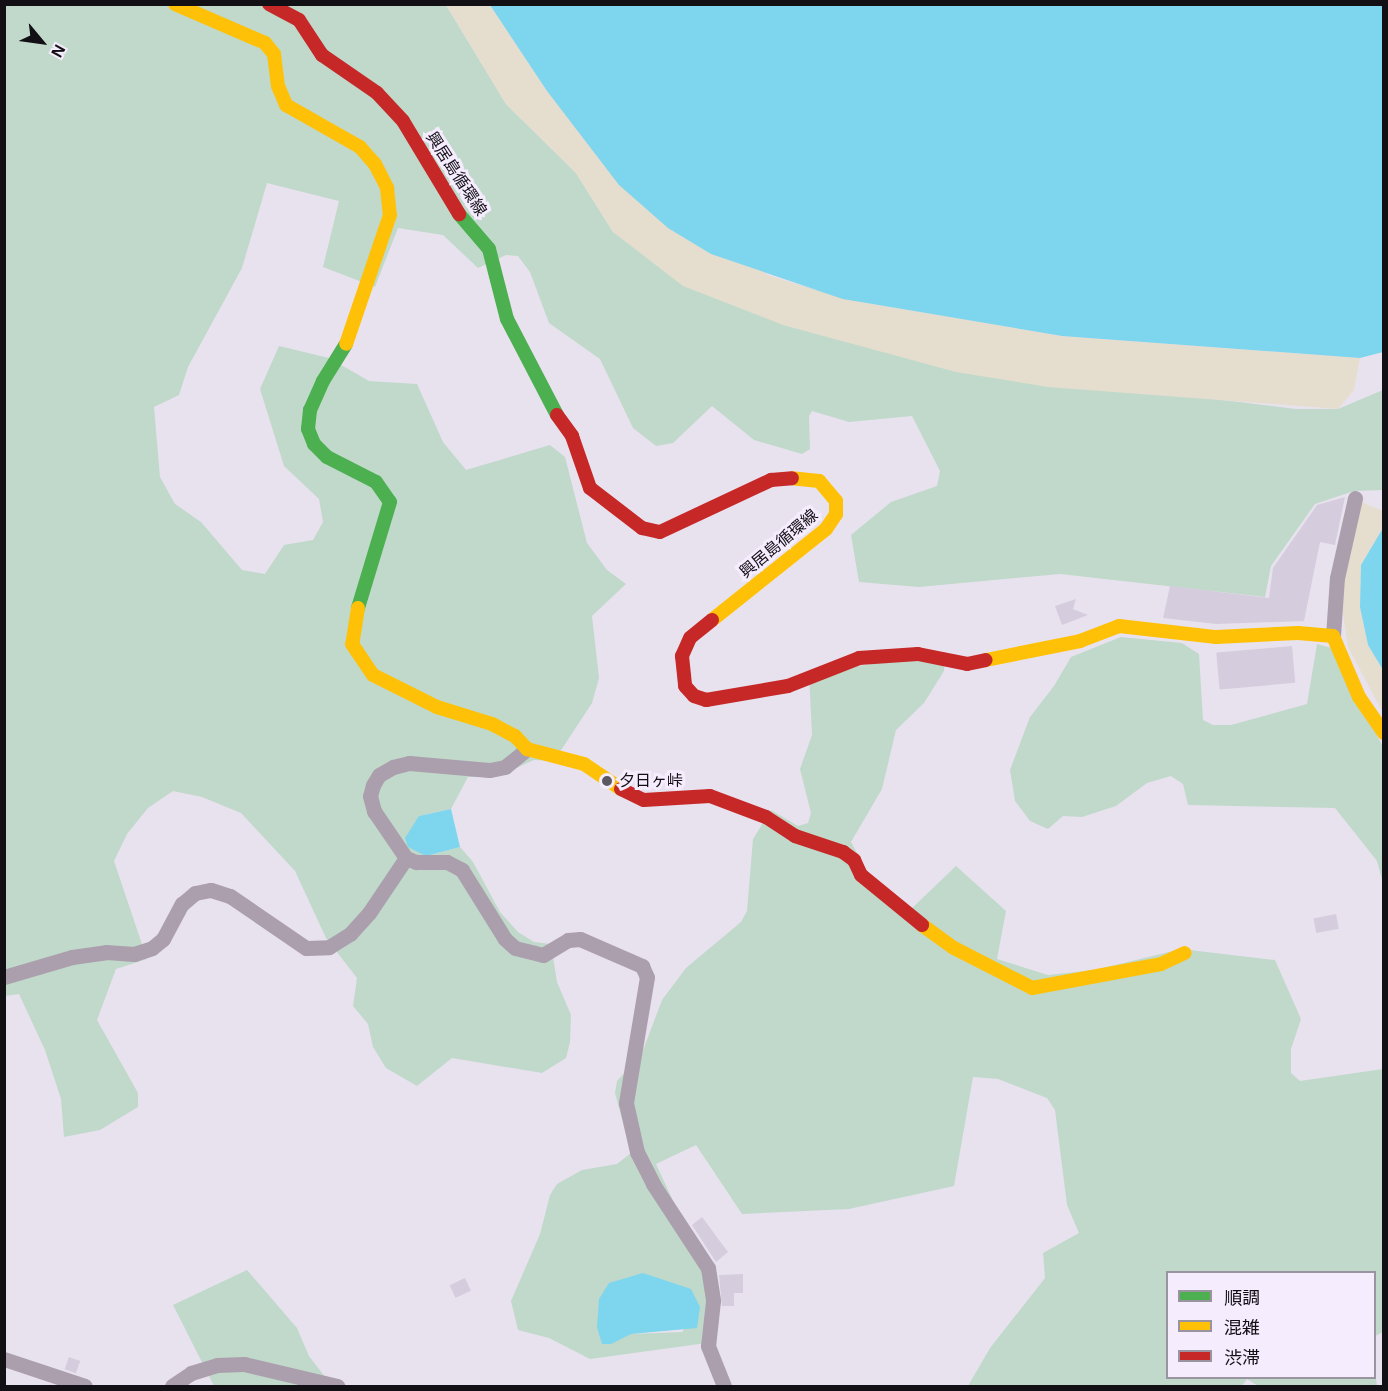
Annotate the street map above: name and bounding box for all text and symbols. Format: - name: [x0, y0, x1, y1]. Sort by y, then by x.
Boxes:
- north arrow: [12, 12, 72, 72]
- text: N: [48, 42, 68, 60]
- street label: 興居島循環線: [422, 129, 490, 219]
- street label: 興居島循環線: [736, 506, 822, 582]
- place label: 夕日ヶ峠: [619, 771, 683, 791]
- marker: 夕日ヶ峠: [600, 774, 614, 788]
- legend: [1166, 1271, 1376, 1379]
- text: 順調: [1224, 1288, 1260, 1308]
- text: 混雑: [1224, 1318, 1260, 1338]
- text: 渋滞: [1224, 1348, 1260, 1368]

